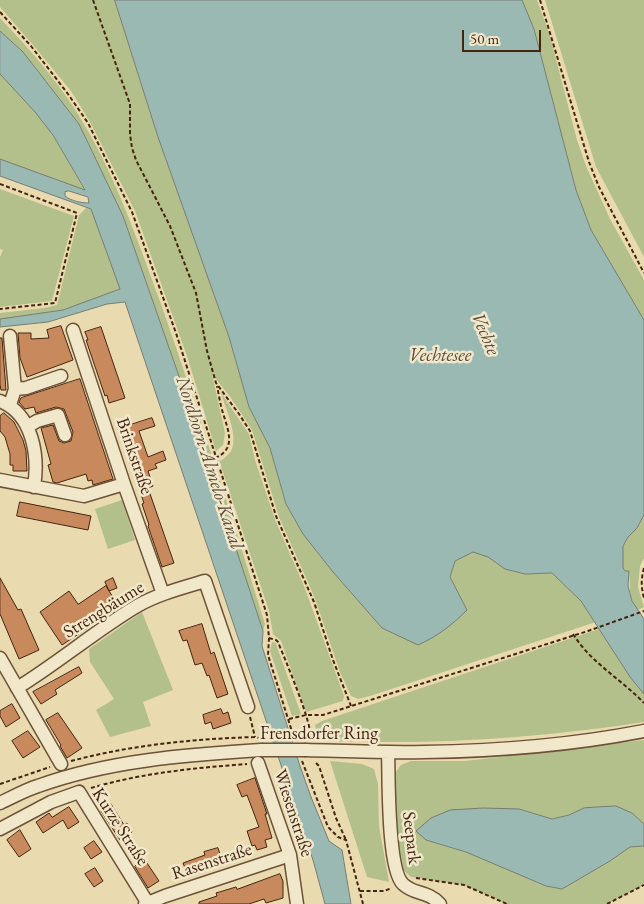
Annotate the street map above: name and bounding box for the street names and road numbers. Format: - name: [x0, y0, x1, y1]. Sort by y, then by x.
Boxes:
- street label: Brinkstraße: [111, 415, 157, 497]
- street label: Strengbäume: [60, 577, 148, 643]
- street label: Frensdorfer Ring: [260, 723, 378, 745]
- street label: Wiesenstraße: [269, 767, 317, 859]
- street label: Kurze Straße: [87, 784, 153, 870]
- street label: Seepark: [397, 810, 425, 866]
- street label: Rasenstraße: [169, 839, 255, 885]

